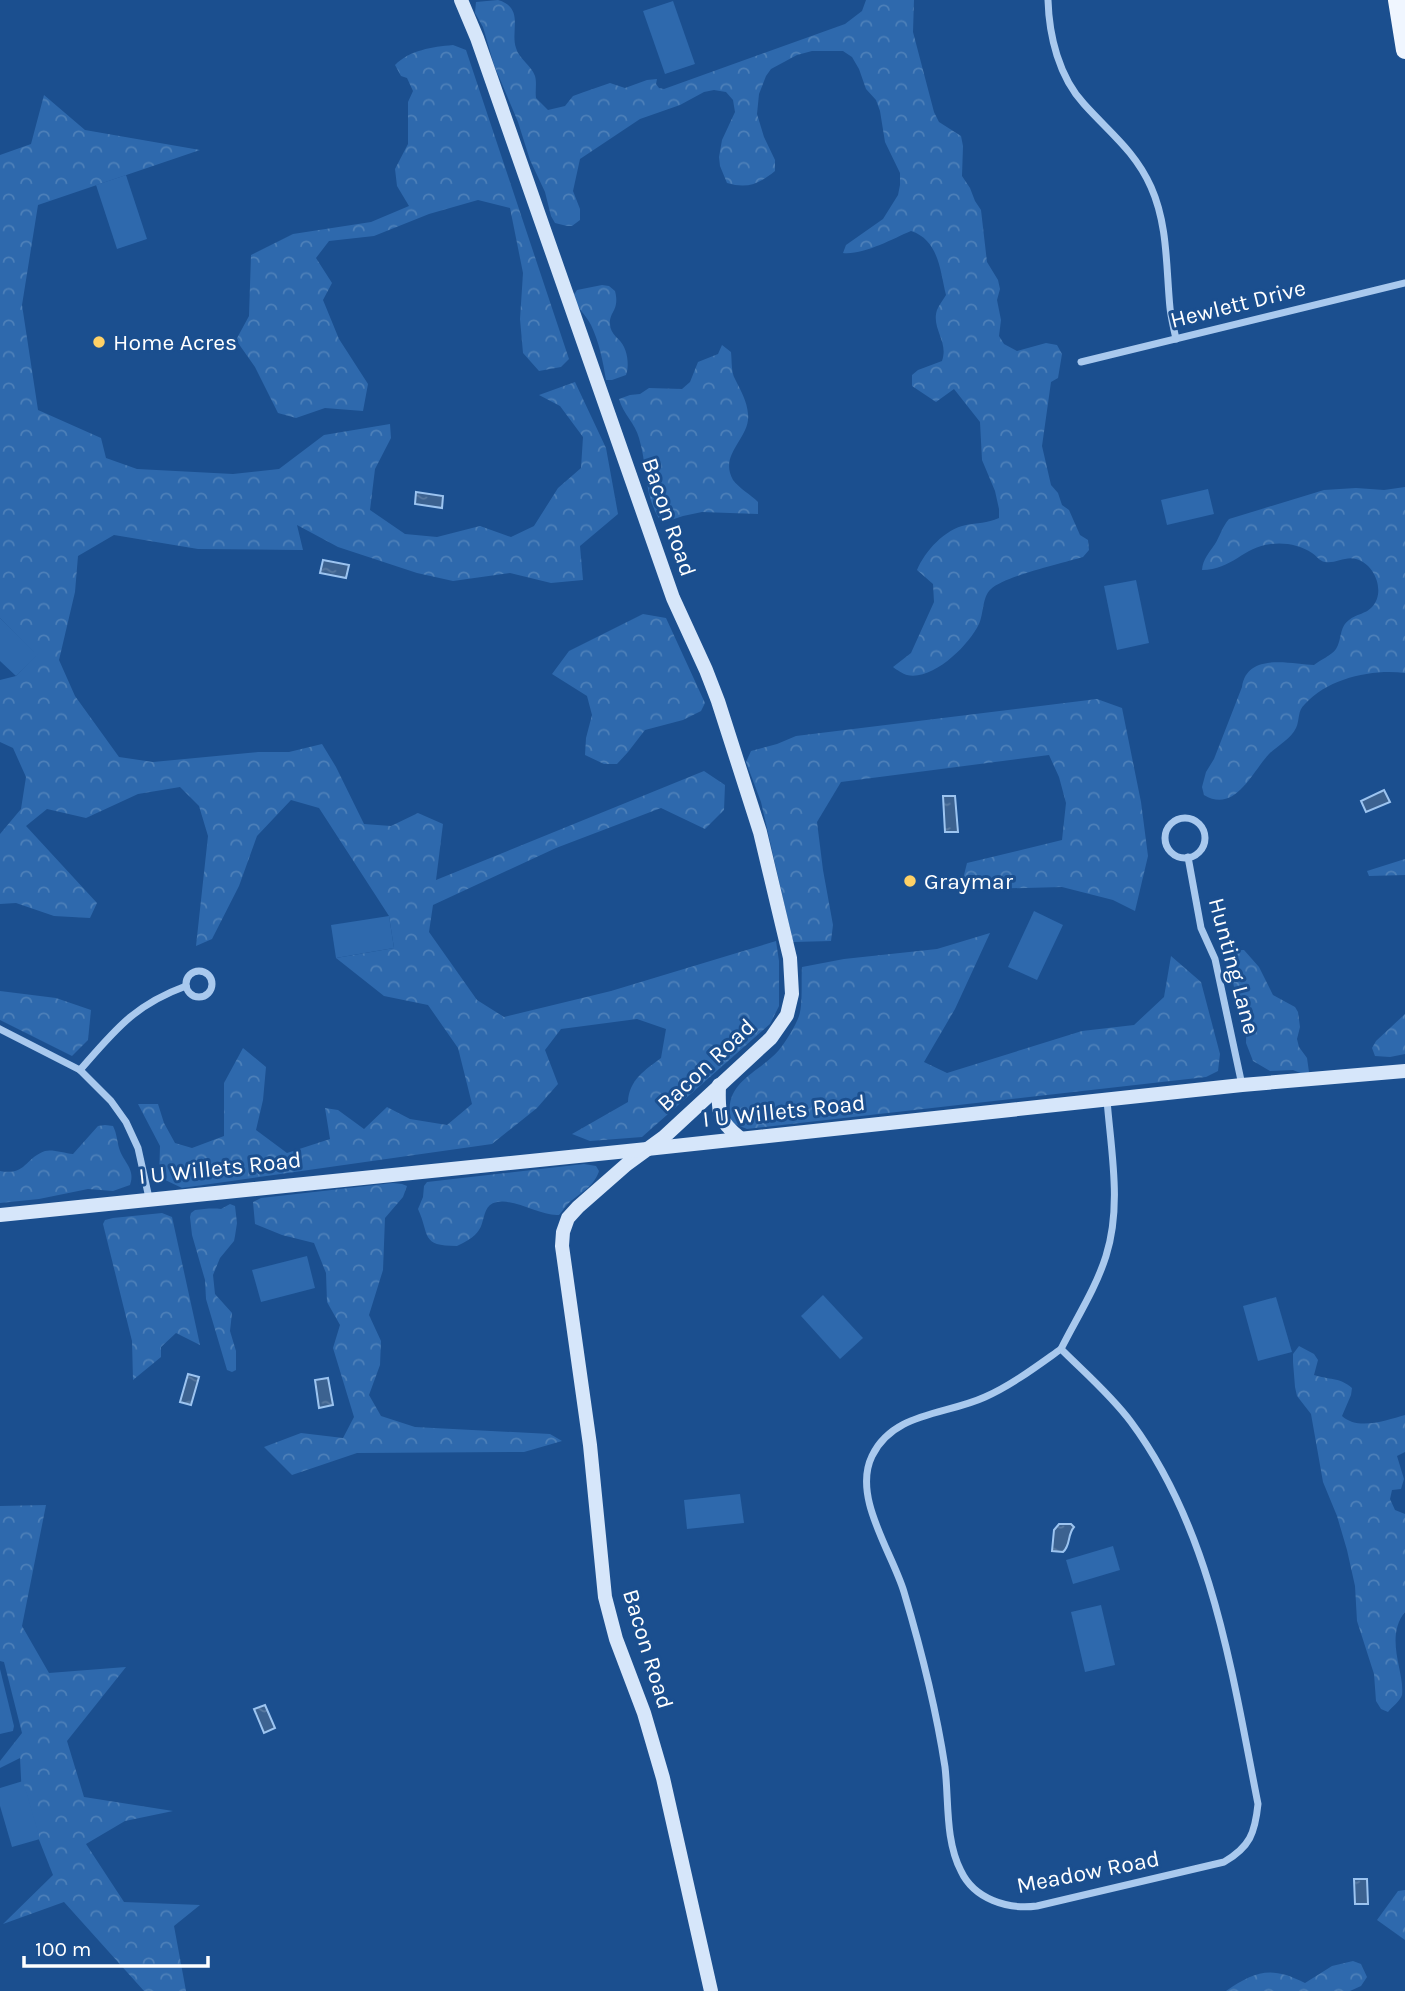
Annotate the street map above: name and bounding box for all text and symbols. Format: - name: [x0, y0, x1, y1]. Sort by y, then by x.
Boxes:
- street label: Hewlett Drive: [1168, 274, 1308, 334]
- place label: Home Acres: [113, 329, 237, 356]
- marker: Home Acres: [91, 334, 107, 350]
- street label: Bacon Road: [636, 454, 702, 580]
- place label: Graymar: [924, 868, 1014, 895]
- marker: Graymar: [902, 873, 918, 889]
- street label: Hunting Lane: [1203, 895, 1265, 1037]
- street label: Bacon Road: [652, 1013, 760, 1117]
- street label: I U Willets Road: [701, 1089, 867, 1133]
- street label: I U Willets Road: [137, 1146, 303, 1190]
- street label: Bacon Road: [617, 1586, 679, 1712]
- street label: Meadow Road: [1014, 1845, 1162, 1899]
- scale bar: [24, 1924, 208, 1968]
- text: 100 m: [35, 1937, 92, 1961]

